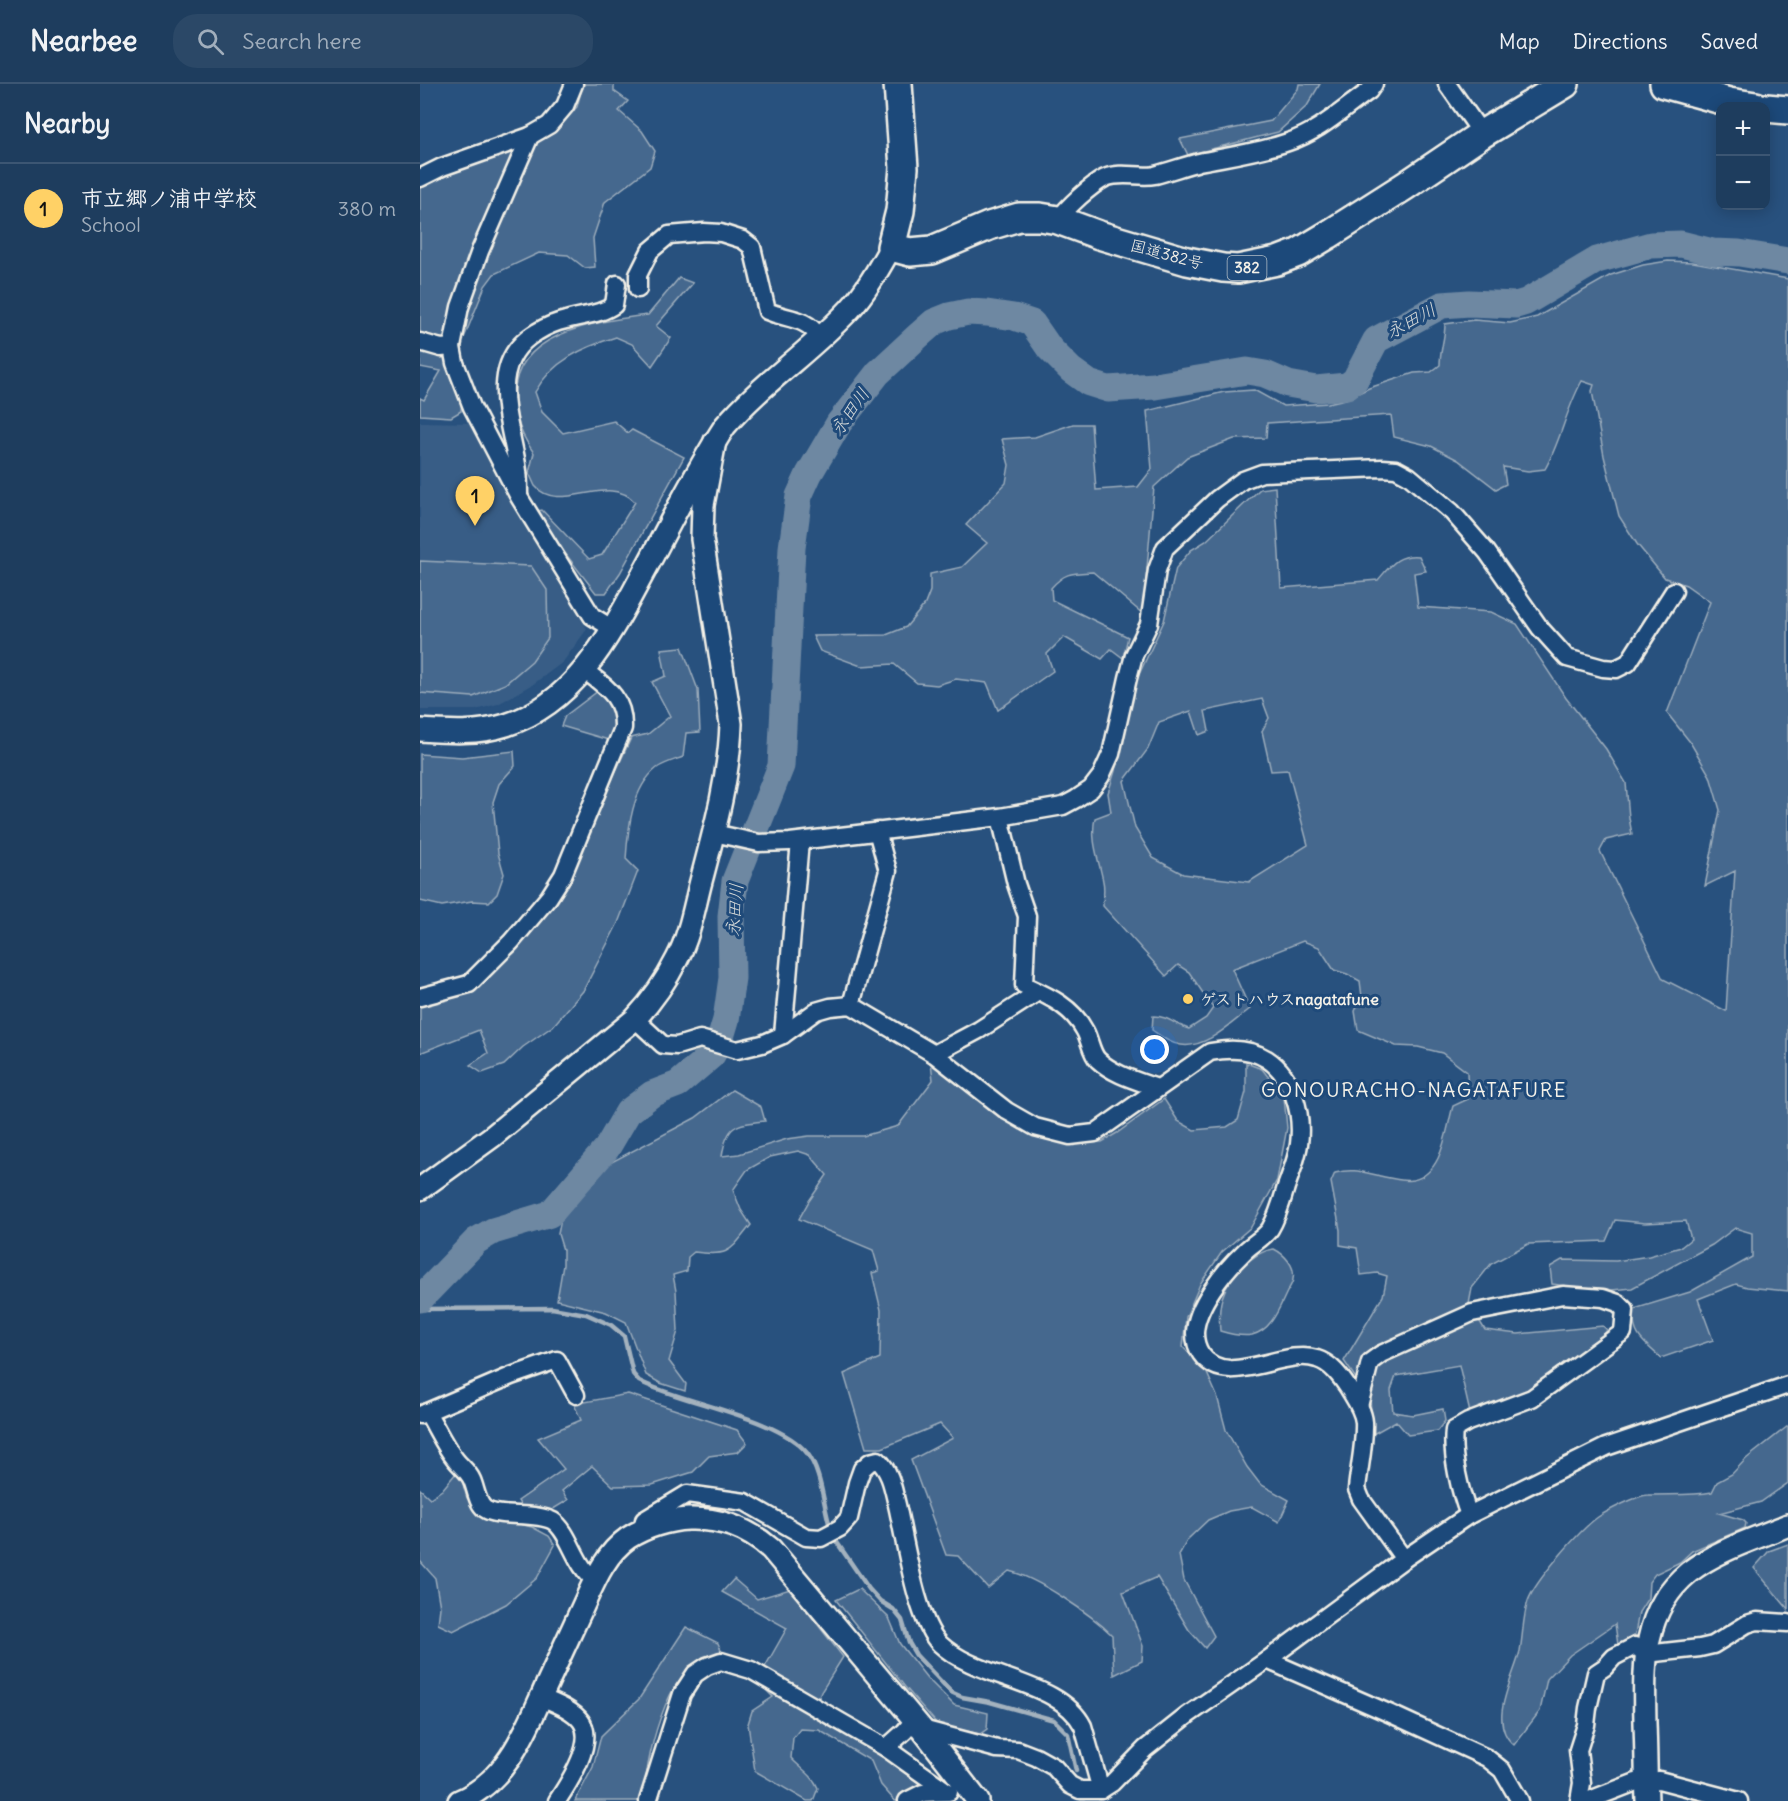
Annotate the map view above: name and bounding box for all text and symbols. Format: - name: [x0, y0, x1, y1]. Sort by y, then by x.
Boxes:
- search box: [173, 14, 593, 68]
- text: Nearbee: [30, 23, 137, 59]
- icon: search: [194, 25, 227, 58]
- text: Search here: [242, 27, 362, 55]
- text: Map: [1499, 28, 1540, 55]
- text: Directions: [1573, 28, 1667, 55]
- text: Saved: [1700, 28, 1758, 55]
- map controls: [1716, 102, 1770, 210]
- button: +: [1716, 102, 1770, 156]
- text: Nearby: [24, 107, 110, 140]
- button: −: [1716, 156, 1770, 210]
- text: 市立郷ノ浦中学校: [81, 184, 257, 212]
- text: 1: [40, 196, 47, 221]
- text: 380 m: [338, 196, 396, 221]
- text: School: [81, 212, 141, 237]
- street label: 国道382号: [1128, 235, 1206, 273]
- road number: 382: [1228, 256, 1266, 280]
- water label: 永田川: [1382, 298, 1440, 343]
- water label: 永田川: [825, 383, 874, 440]
- pin: 1: [456, 476, 494, 526]
- water label: 永田川: [721, 882, 748, 938]
- place label: ゲストハウスnagatafune: [1200, 989, 1379, 1010]
- marker: ゲストハウスnagatafune: [1181, 992, 1195, 1006]
- your location: [1140, 1035, 1169, 1064]
- district label: GONOURACHO-NAGATAFURE: [1261, 1077, 1567, 1102]

